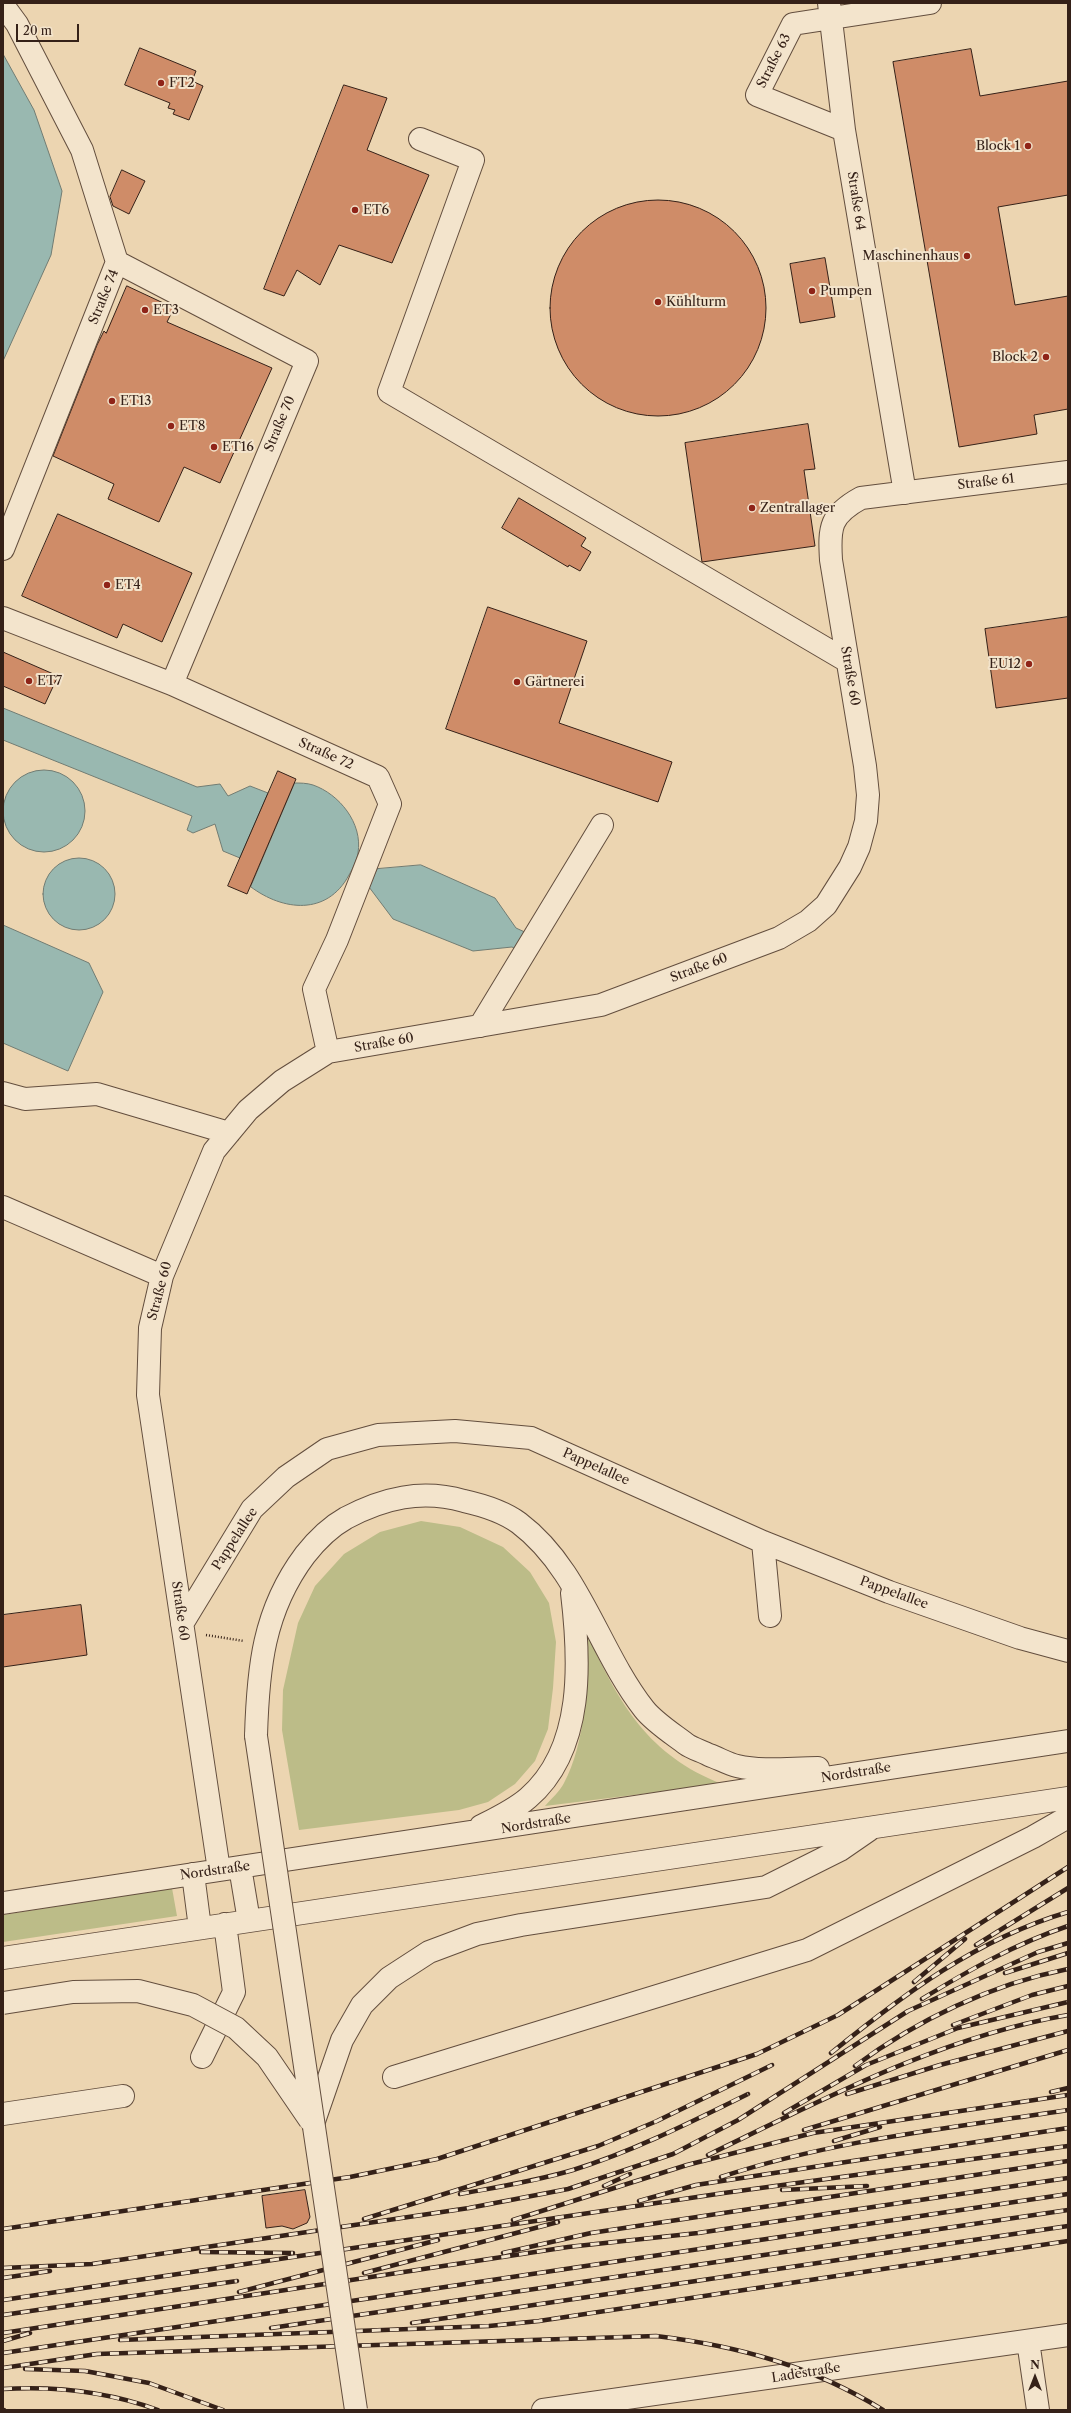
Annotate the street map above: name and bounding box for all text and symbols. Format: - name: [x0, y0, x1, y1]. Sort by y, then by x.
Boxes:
- scale bar: [18, 16, 81, 42]
- text: 20 m: [23, 23, 52, 38]
- street label: Straße 63: [754, 31, 794, 91]
- place label: FT2: [169, 75, 195, 91]
- marker: FT2: [156, 78, 166, 88]
- place label: Block 1: [976, 138, 1020, 154]
- marker: Block 1: [1023, 141, 1033, 151]
- street label: Straße 64: [844, 170, 868, 232]
- place label: ET6: [363, 202, 389, 218]
- marker: ET6: [350, 205, 360, 215]
- place label: Maschinenhaus: [862, 248, 959, 264]
- marker: Maschinenhaus: [962, 251, 972, 261]
- street label: Straße 74: [86, 267, 122, 327]
- place label: Pumpen: [820, 283, 872, 299]
- marker: Pumpen: [807, 286, 817, 296]
- place label: Kühlturm: [666, 294, 726, 310]
- marker: Kühlturm: [653, 297, 663, 307]
- place label: ET3: [153, 302, 179, 318]
- marker: ET3: [140, 305, 150, 315]
- place label: Block 2: [992, 349, 1038, 365]
- marker: Block 2: [1041, 352, 1051, 362]
- place label: ET13: [120, 393, 151, 409]
- street label: Straße 70: [261, 394, 299, 454]
- marker: ET13: [107, 396, 117, 406]
- place label: ET8: [179, 418, 205, 434]
- marker: ET8: [166, 421, 176, 431]
- place label: ET16: [222, 439, 254, 455]
- marker: ET16: [209, 442, 219, 452]
- street label: Straße 61: [957, 471, 1015, 493]
- place label: Zentrallager: [760, 500, 835, 516]
- marker: Zentrallager: [747, 503, 757, 513]
- place label: ET4: [115, 577, 141, 593]
- marker: ET4: [102, 580, 112, 590]
- street label: Straße 60: [837, 645, 863, 707]
- place label: EU12: [989, 656, 1021, 672]
- marker: EU12: [1024, 659, 1034, 669]
- place label: ET7: [37, 673, 62, 689]
- place label: Gärtnerei: [525, 674, 584, 690]
- marker: ET7: [24, 676, 34, 686]
- marker: Gärtnerei: [512, 677, 522, 687]
- street label: Straße 72: [296, 735, 356, 773]
- street label: Straße 60: [668, 950, 730, 986]
- street label: Straße 60: [353, 1030, 415, 1056]
- street label: Straße 60: [145, 1260, 175, 1322]
- street label: Pappelallee: [560, 1445, 632, 1489]
- street label: Pappelallee: [209, 1505, 261, 1573]
- street label: Pappelallee: [858, 1573, 930, 1613]
- street label: Straße 60: [168, 1580, 192, 1642]
- street label: Nordstraße: [820, 1760, 892, 1786]
- street label: Nordstraße: [500, 1811, 572, 1837]
- street label: Nordstraße: [179, 1858, 251, 1884]
- north arrow: [1015, 2357, 1055, 2397]
- text: N: [1030, 2358, 1040, 2372]
- street label: Ladestraße: [771, 2360, 841, 2386]

